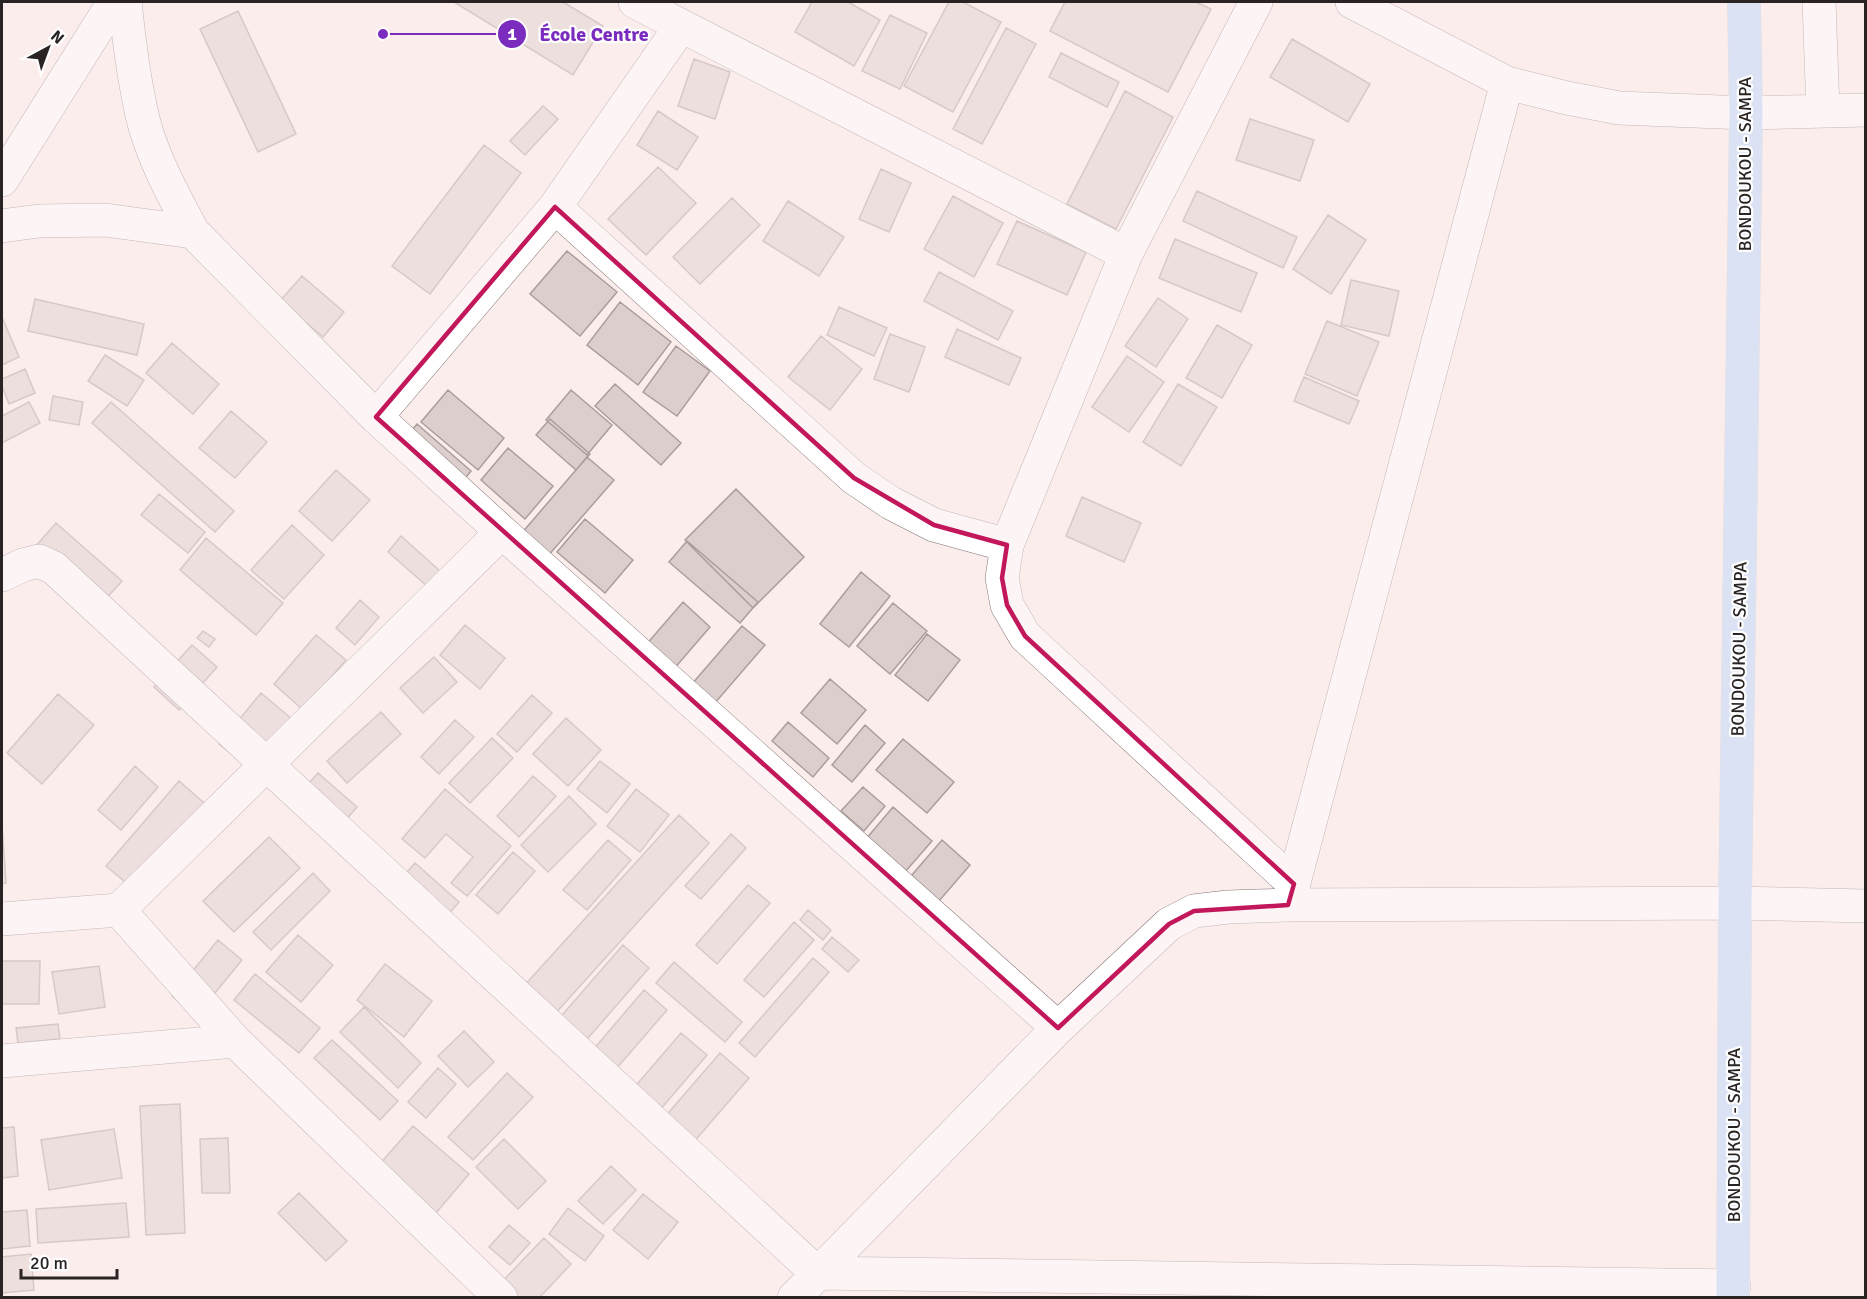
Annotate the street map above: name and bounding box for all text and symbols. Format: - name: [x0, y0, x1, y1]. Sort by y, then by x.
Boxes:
- callout: École Centre: [497, 15, 661, 53]
- north arrow: [18, 18, 78, 78]
- text: École Centre: [539, 22, 649, 47]
- text: 1: [507, 23, 517, 45]
- text: N: [46, 26, 68, 49]
- street label: BONDOUKOU - SAMPA: [1734, 77, 1756, 251]
- street label: BONDOUKOU - SAMPA: [1726, 561, 1752, 737]
- street label: BONDOUKOU - SAMPA: [1723, 1048, 1745, 1222]
- scale bar: [21, 1242, 117, 1280]
- text: 20 m: [30, 1252, 68, 1274]

